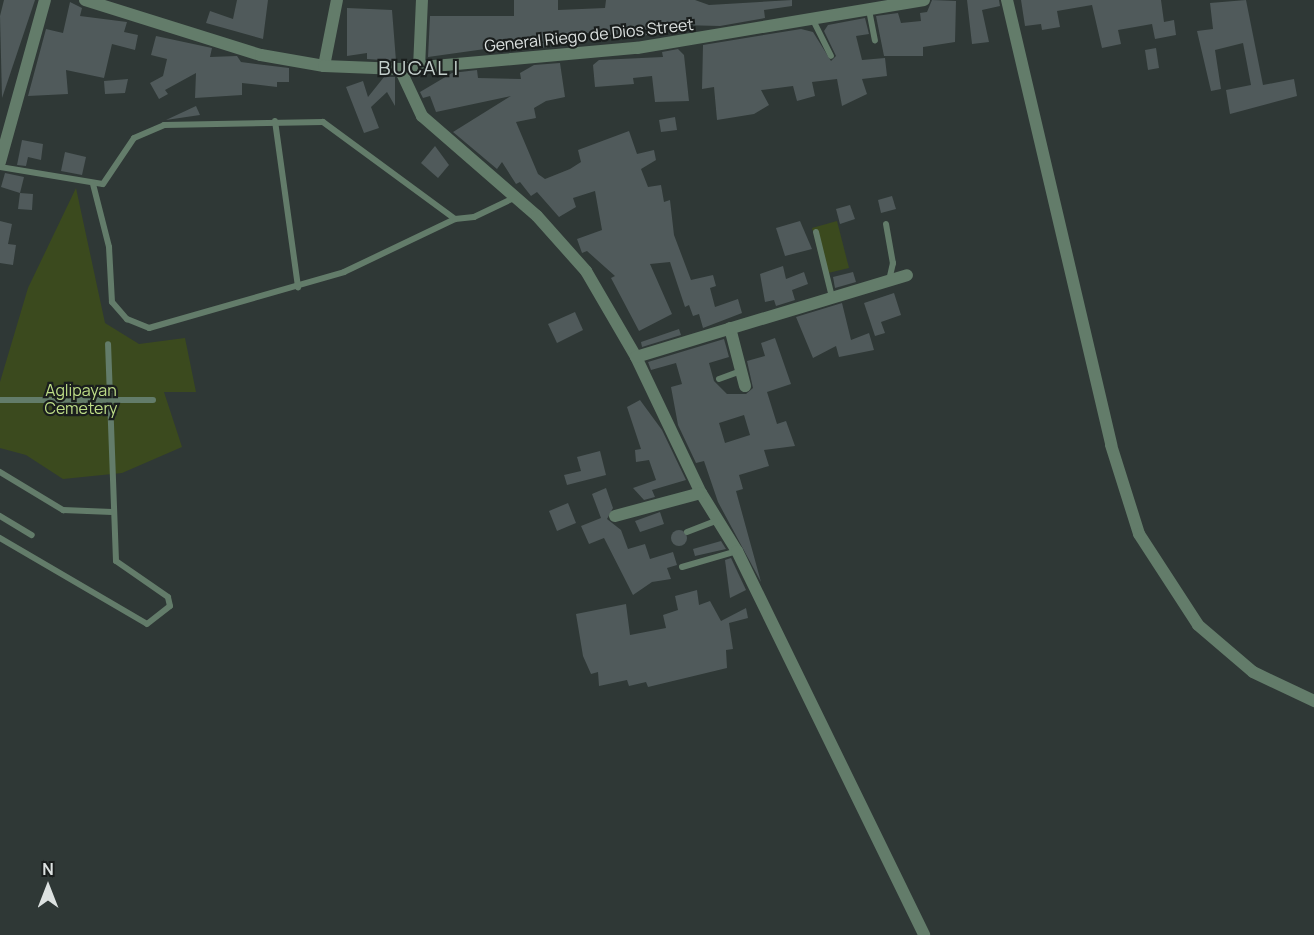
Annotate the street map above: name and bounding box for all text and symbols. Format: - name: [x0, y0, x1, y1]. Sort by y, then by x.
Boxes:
- street label: General Riego de Dios Street: [483, 14, 695, 56]
- district label: BUCAL I: [378, 55, 460, 79]
- park label: Aglipayan Cemetery: [45, 380, 117, 418]
- north arrow: [18, 857, 78, 917]
- text: N: [42, 858, 54, 880]

